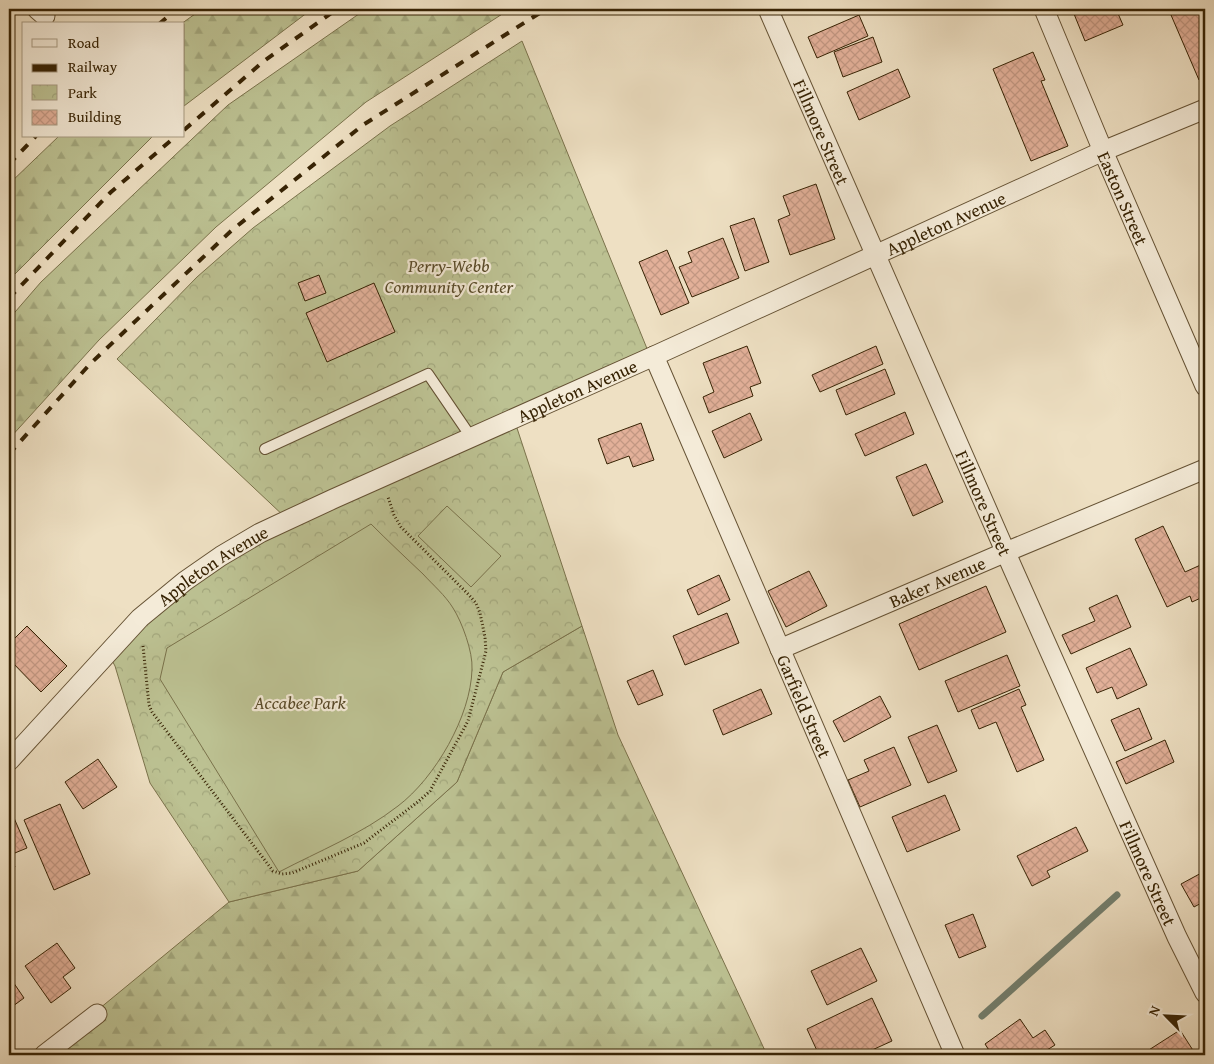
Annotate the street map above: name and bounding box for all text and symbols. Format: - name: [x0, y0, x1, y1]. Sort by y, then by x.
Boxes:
- legend: [22, 22, 185, 138]
- text: Road: [68, 32, 99, 53]
- text: Railway: [68, 56, 118, 77]
- street label: Fillmore Street: [787, 75, 857, 190]
- text: Park: [68, 82, 97, 103]
- text: Building: [68, 106, 122, 127]
- street label: Easton Street: [1091, 147, 1156, 250]
- street label: Appleton Avenue: [882, 184, 1010, 262]
- park label: Perry-Webb Community Center: [385, 252, 515, 300]
- street label: Appleton Avenue: [513, 352, 641, 429]
- street label: Fillmore Street: [949, 446, 1019, 561]
- street label: Appleton Avenue: [151, 518, 272, 612]
- street label: Baker Avenue: [885, 549, 990, 614]
- street label: Garfield Street: [771, 650, 839, 762]
- park label: Accabee Park: [253, 689, 347, 716]
- street label: Fillmore Street: [1113, 816, 1184, 931]
- north arrow: [1142, 992, 1192, 1042]
- text: N: [1143, 1002, 1165, 1019]

